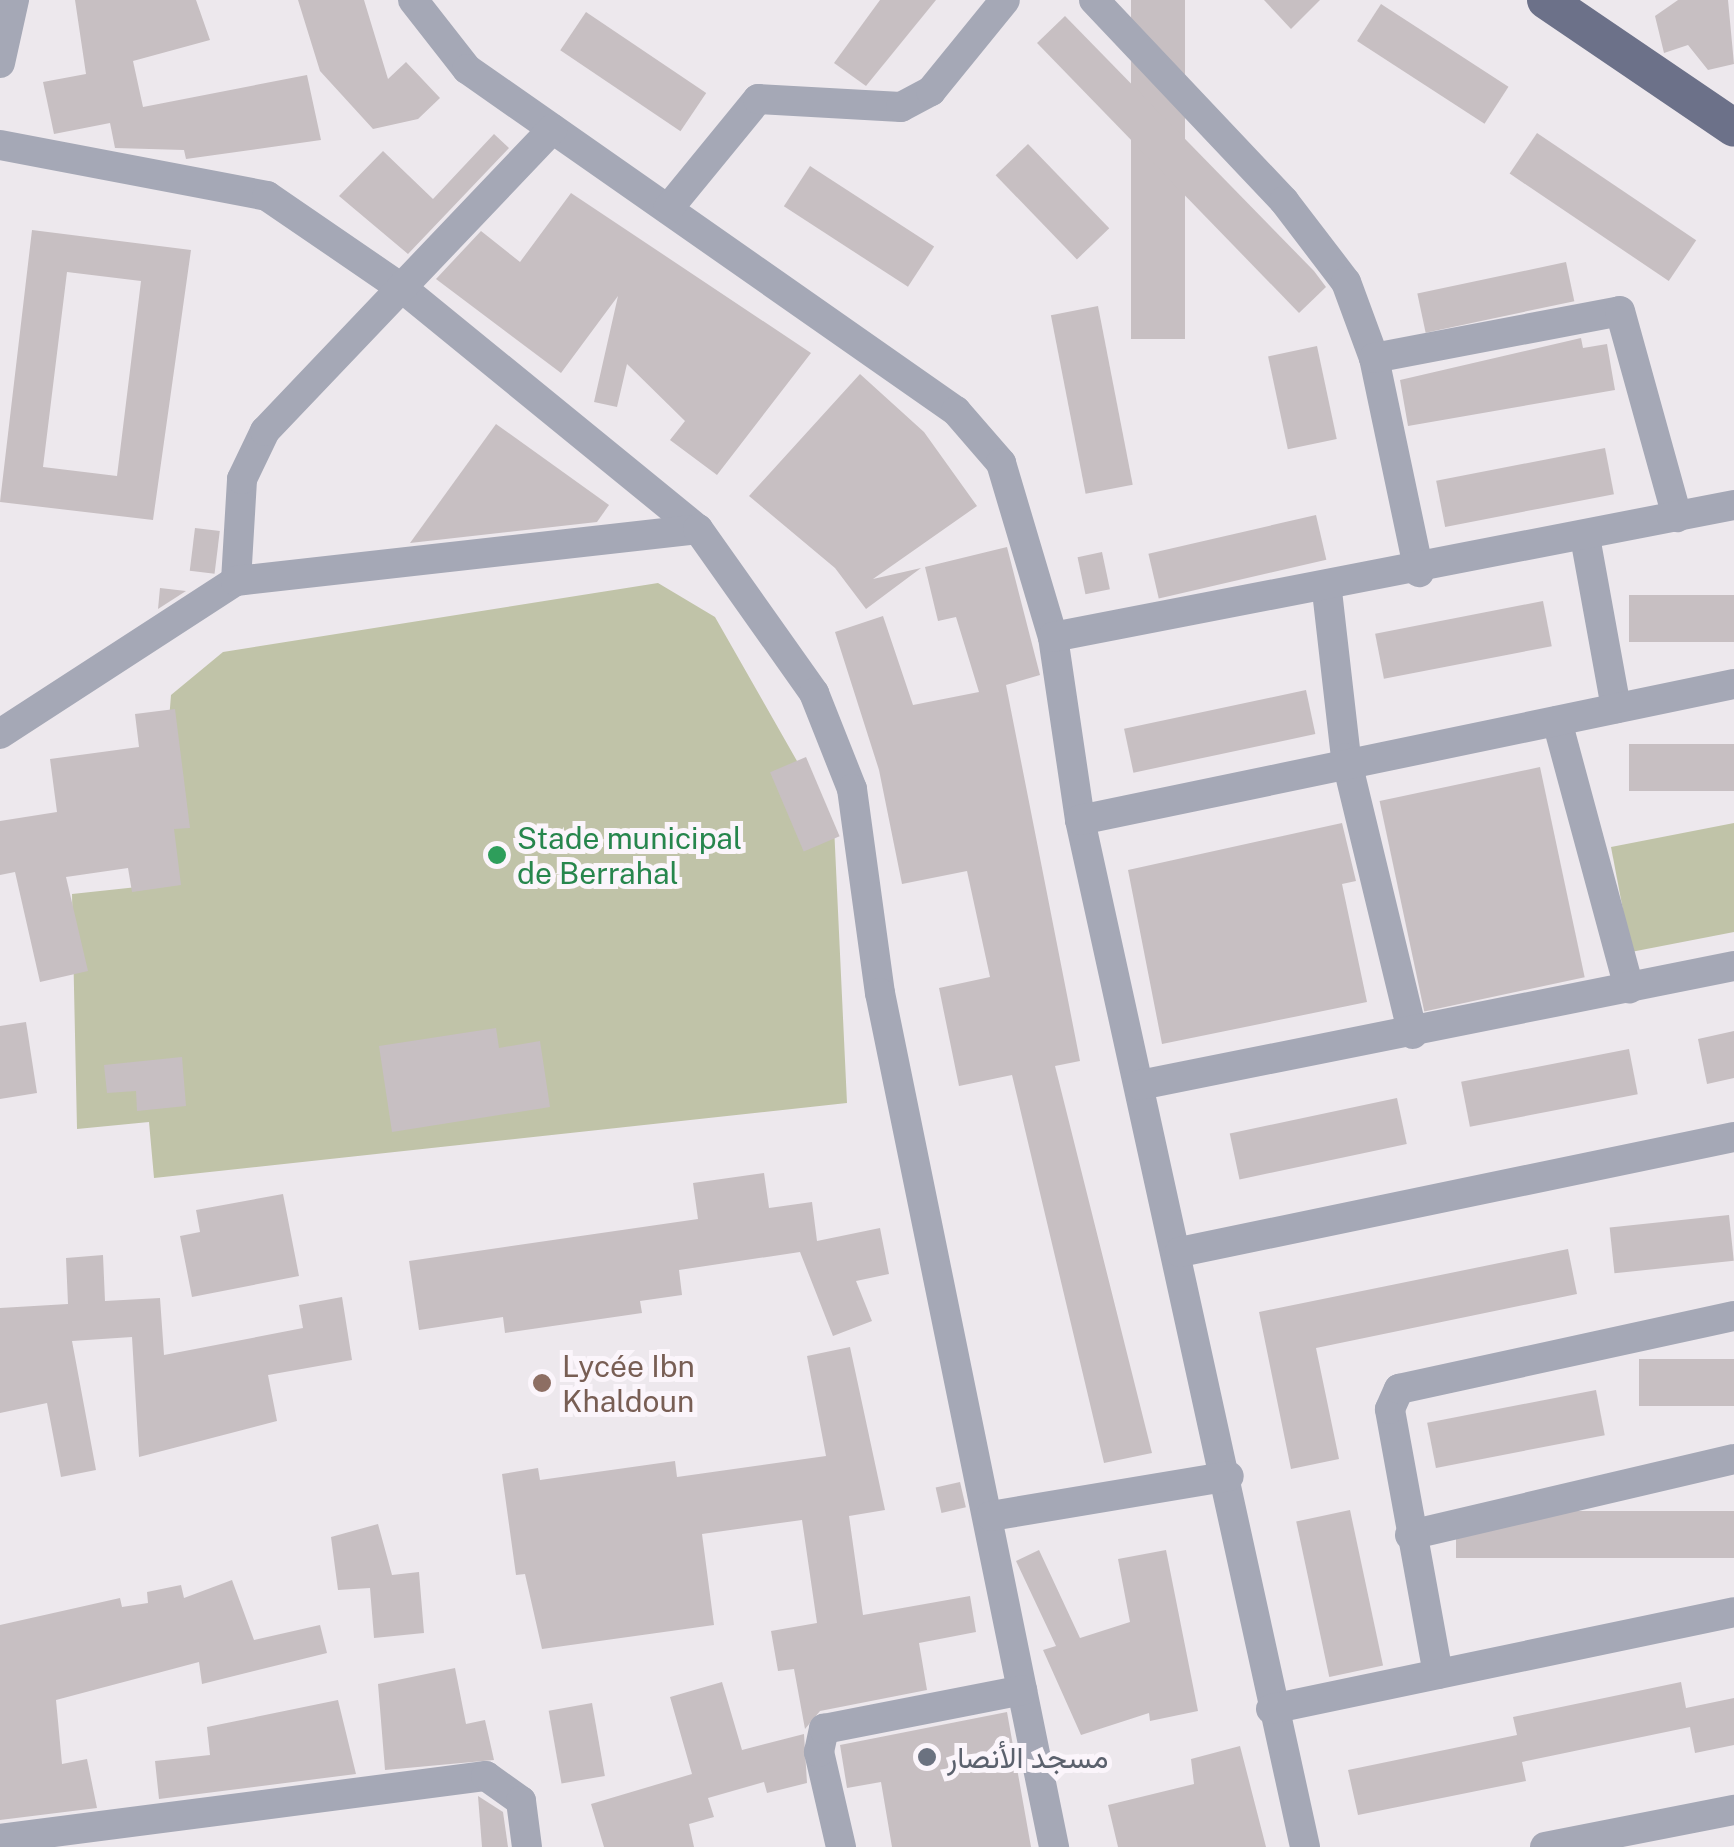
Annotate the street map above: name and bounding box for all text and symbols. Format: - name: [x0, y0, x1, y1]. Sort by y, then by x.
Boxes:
- place label: Stade municipal de Berrahal: [517, 820, 742, 890]
- marker: Stade municipal de Berrahal: [486, 844, 508, 866]
- place label: Lycée Ibn Khaldoun: [562, 1348, 695, 1418]
- marker: Lycée Ibn Khaldoun: [531, 1372, 553, 1394]
- place label: مسجد الأنصار: [947, 1739, 1108, 1775]
- marker: مسجد الأنصار: [916, 1746, 938, 1768]

